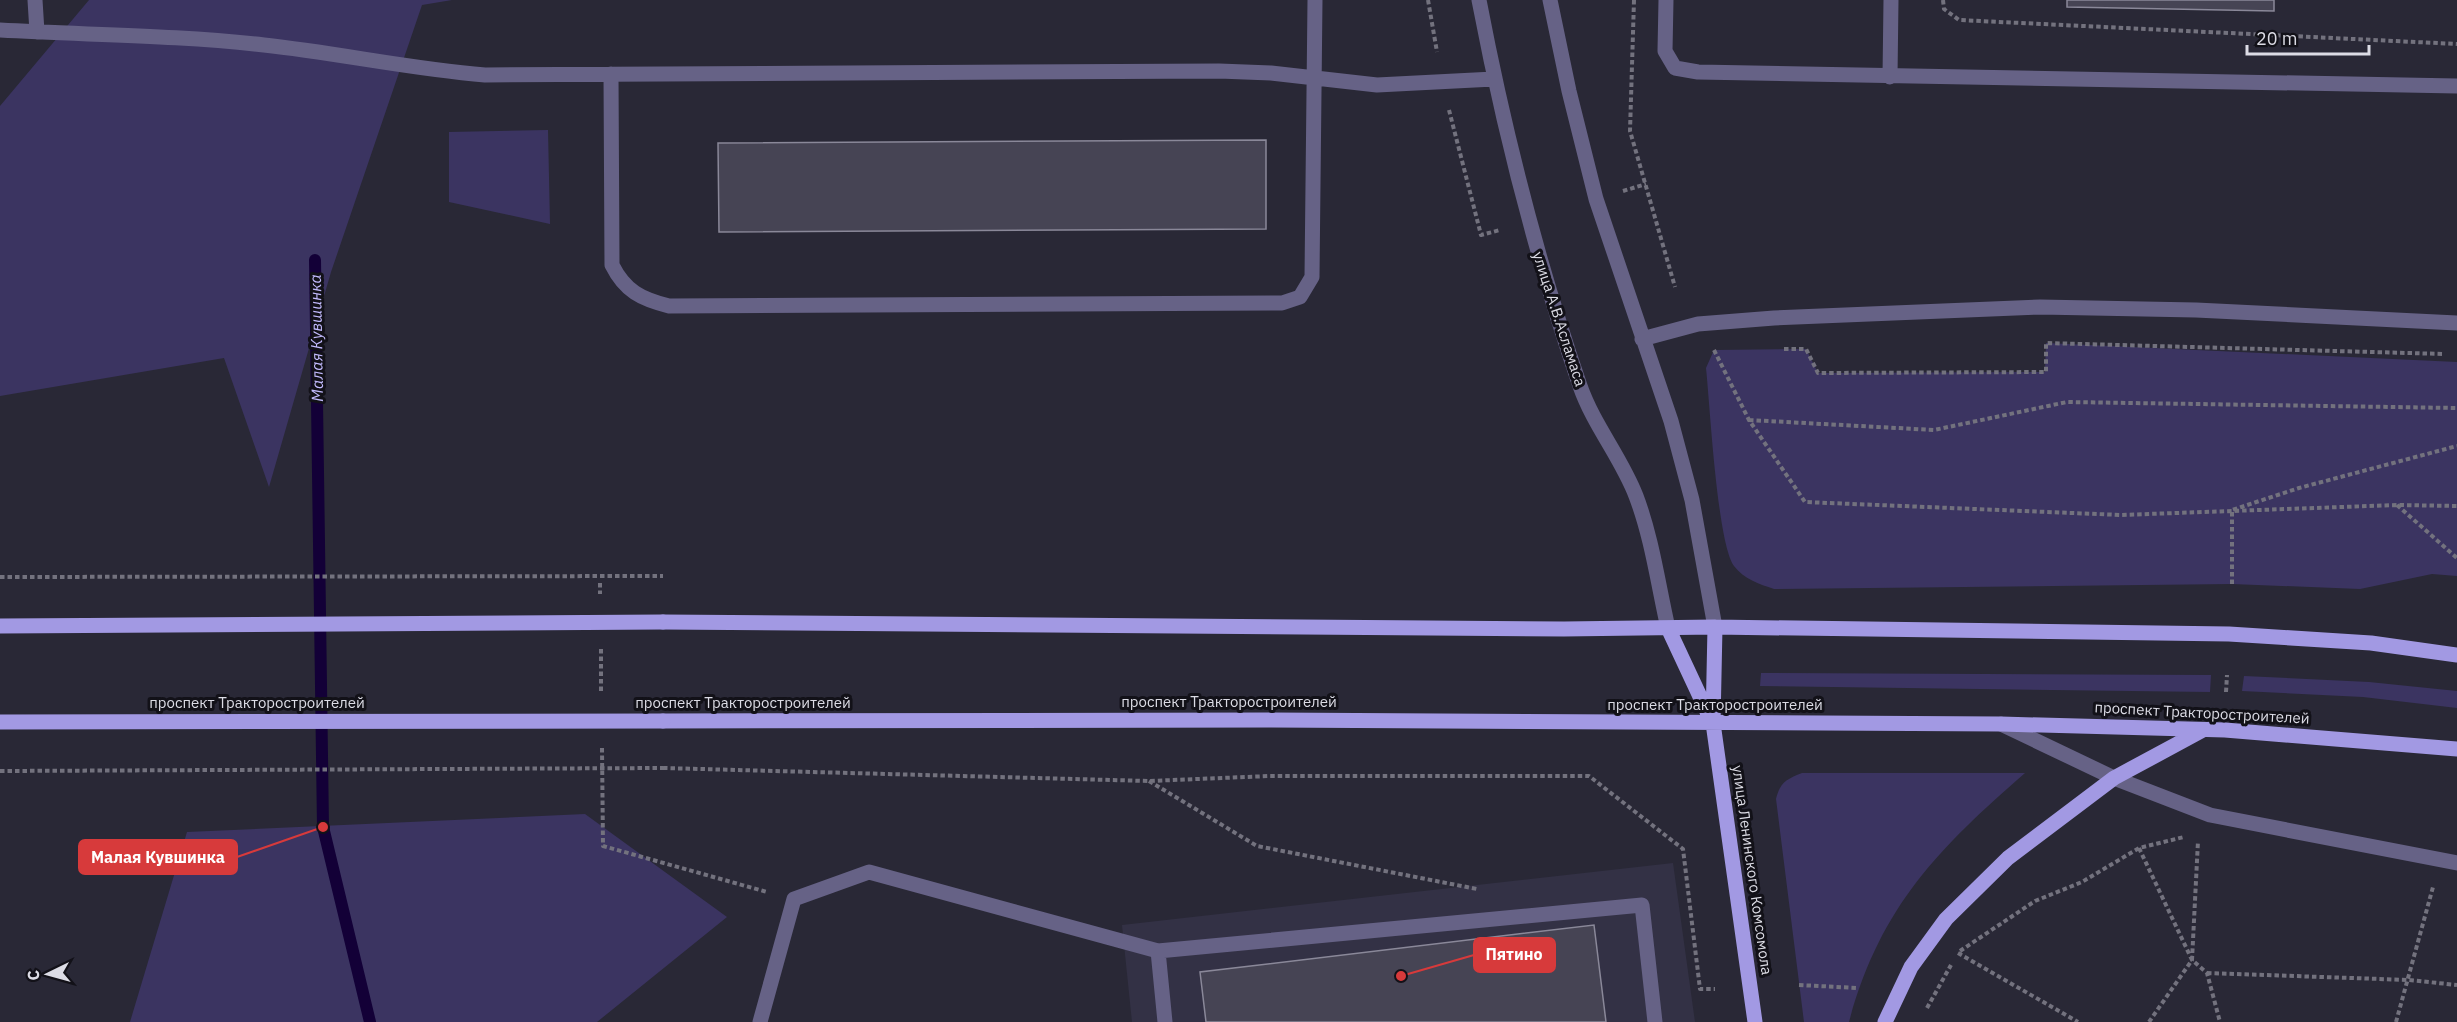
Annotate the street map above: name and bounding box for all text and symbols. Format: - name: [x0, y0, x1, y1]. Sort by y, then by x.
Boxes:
- scale bar: [2247, 18, 2368, 56]
- text: 20 m: [2256, 27, 2298, 50]
- street label: улица А.В.Асламаса: [1529, 249, 1590, 389]
- water label: Малая Кувшинка: [305, 274, 327, 402]
- street label: проспект Тракторостроителей: [1121, 692, 1337, 711]
- street label: проспект Тракторостроителей: [149, 693, 365, 712]
- street label: проспект Тракторостроителей: [635, 693, 851, 712]
- street label: проспект Тракторостроителей: [1607, 695, 1823, 714]
- street label: проспект Тракторостроителей: [2094, 697, 2310, 728]
- street label: улица Ленинского Комсомола: [1728, 764, 1777, 976]
- callout: Малая Кувшинка: [79, 840, 237, 874]
- text: Малая Кувшинка: [91, 847, 225, 867]
- callout: Пятино: [1474, 938, 1555, 972]
- north arrow: [18, 944, 78, 1004]
- text: Пятино: [1485, 944, 1543, 964]
- text: С: [23, 969, 43, 981]

